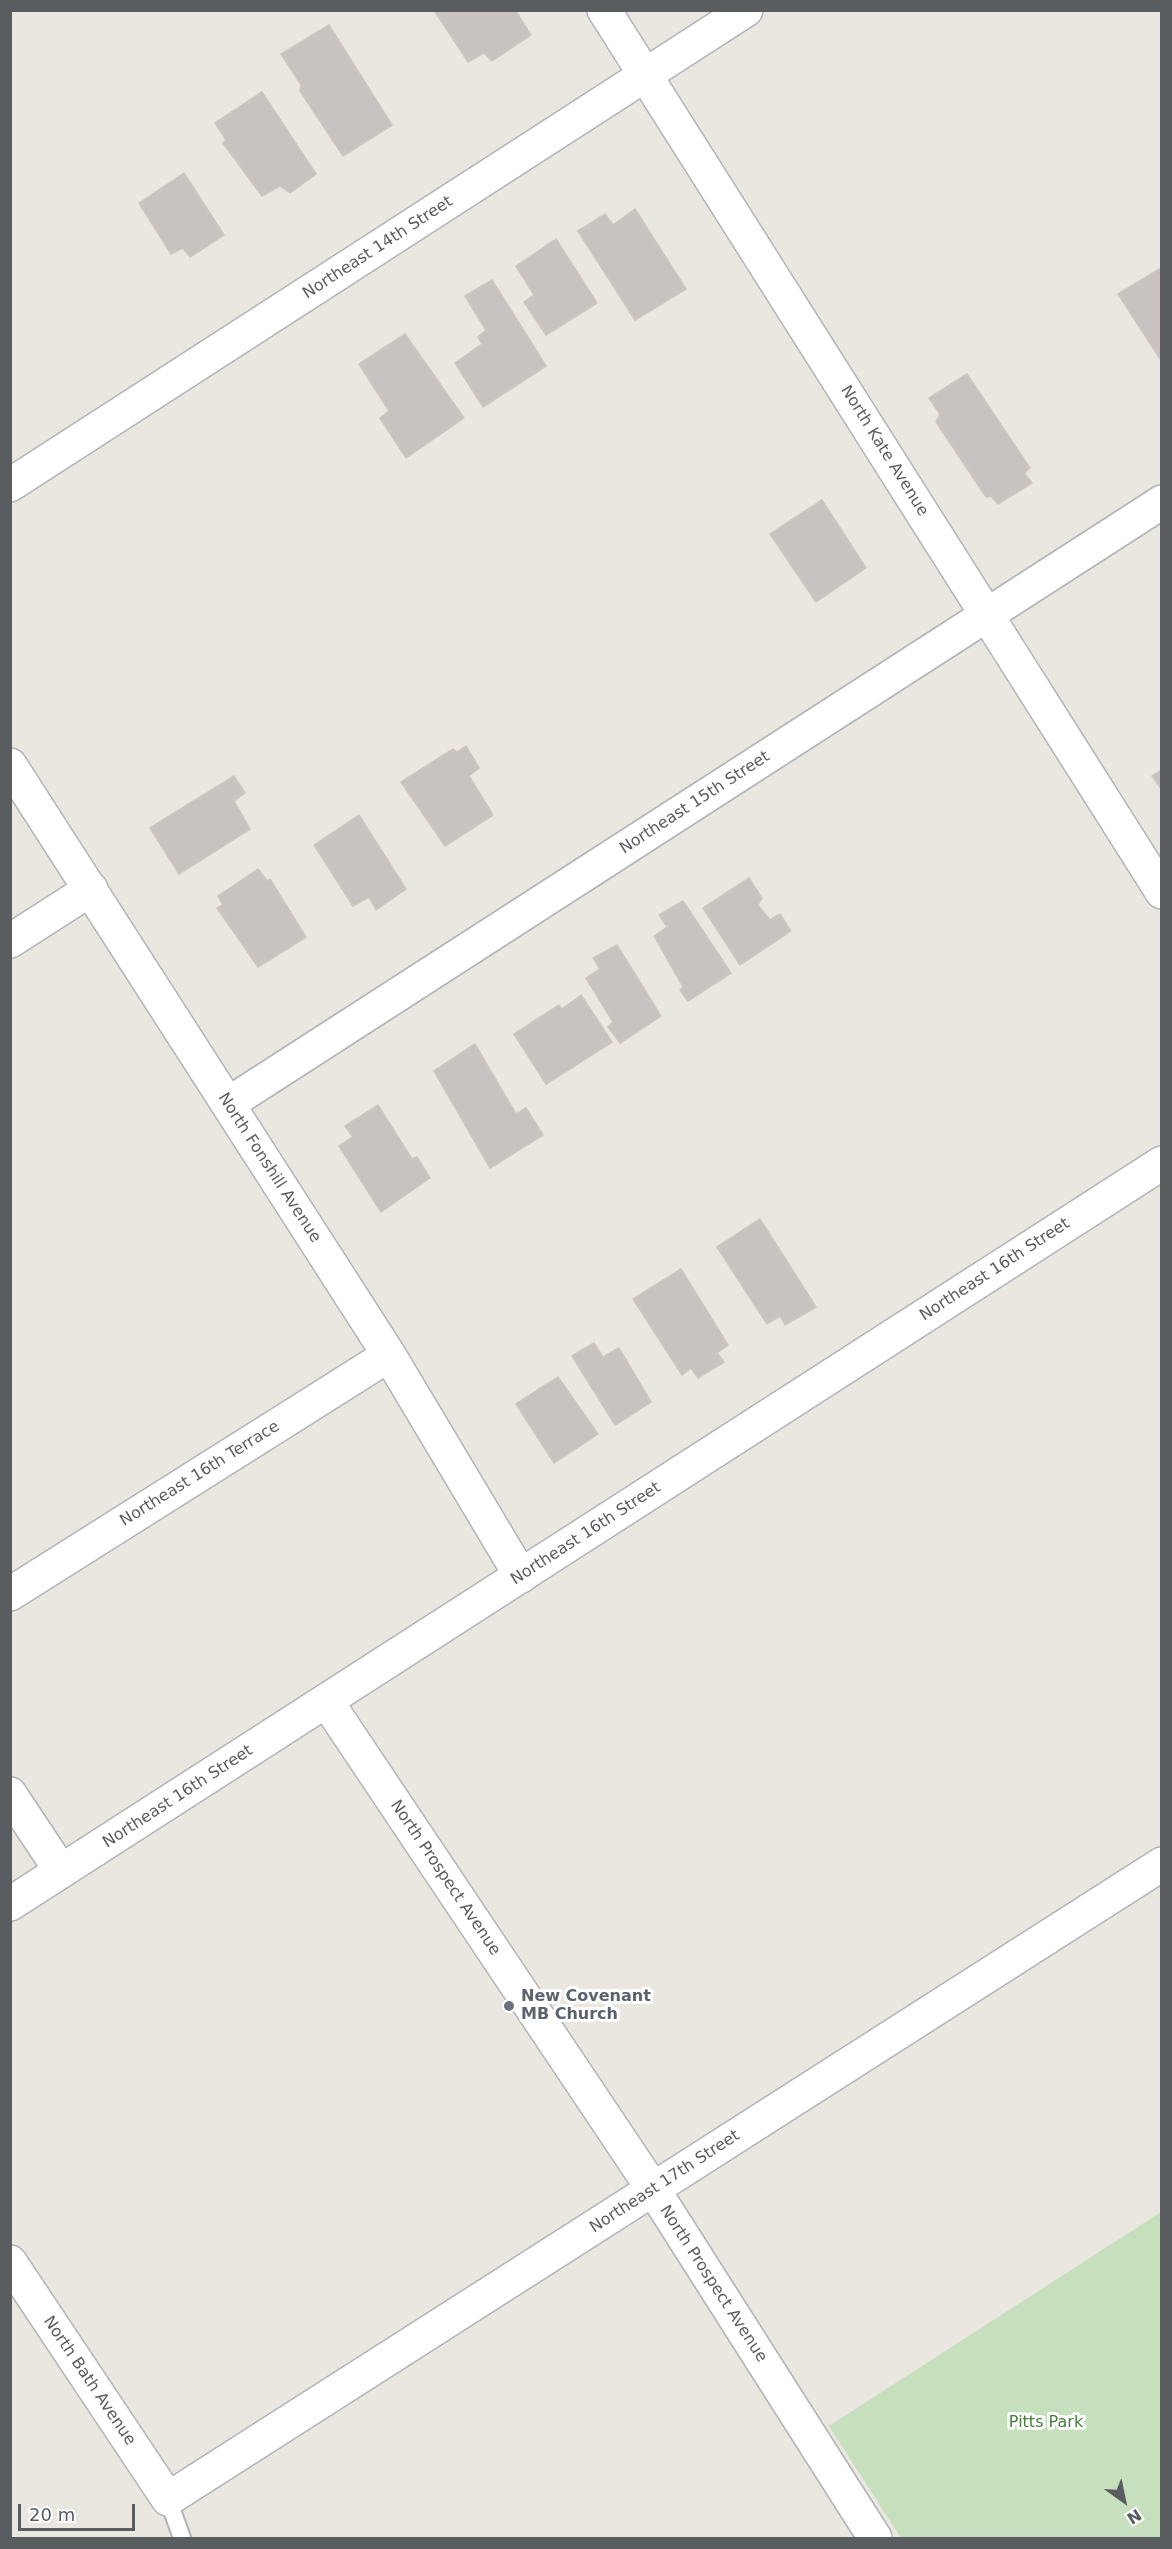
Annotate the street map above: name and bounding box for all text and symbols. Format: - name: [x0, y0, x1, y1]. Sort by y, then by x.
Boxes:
- street label: Northeast 14th Street: [300, 192, 456, 304]
- street label: North Kate Avenue: [836, 382, 932, 520]
- street label: Northeast 15th Street: [617, 747, 773, 859]
- street label: North Fonshill Avenue: [213, 1089, 325, 1247]
- street label: Northeast 16th Street: [917, 1214, 1073, 1326]
- street label: Northeast 16th Terrace: [117, 1417, 283, 1531]
- street label: Northeast 16th Street: [508, 1478, 664, 1590]
- street label: Northeast 16th Street: [100, 1741, 256, 1853]
- street label: North Prospect Avenue: [386, 1797, 504, 1959]
- place label: New Covenant MB Church: [521, 1987, 651, 2025]
- marker: New Covenant MB Church: [502, 1999, 516, 2013]
- street label: Northeast 17th Street: [587, 2126, 743, 2238]
- street label: North Prospect Avenue: [655, 2202, 771, 2366]
- street label: North Bath Avenue: [39, 2313, 139, 2449]
- park label: Pitts Park: [1009, 2413, 1083, 2433]
- north arrow: [1094, 2471, 1154, 2531]
- scale bar: [21, 2492, 138, 2530]
- text: 20 m: [29, 2504, 75, 2525]
- text: N: [1123, 2505, 1145, 2528]

